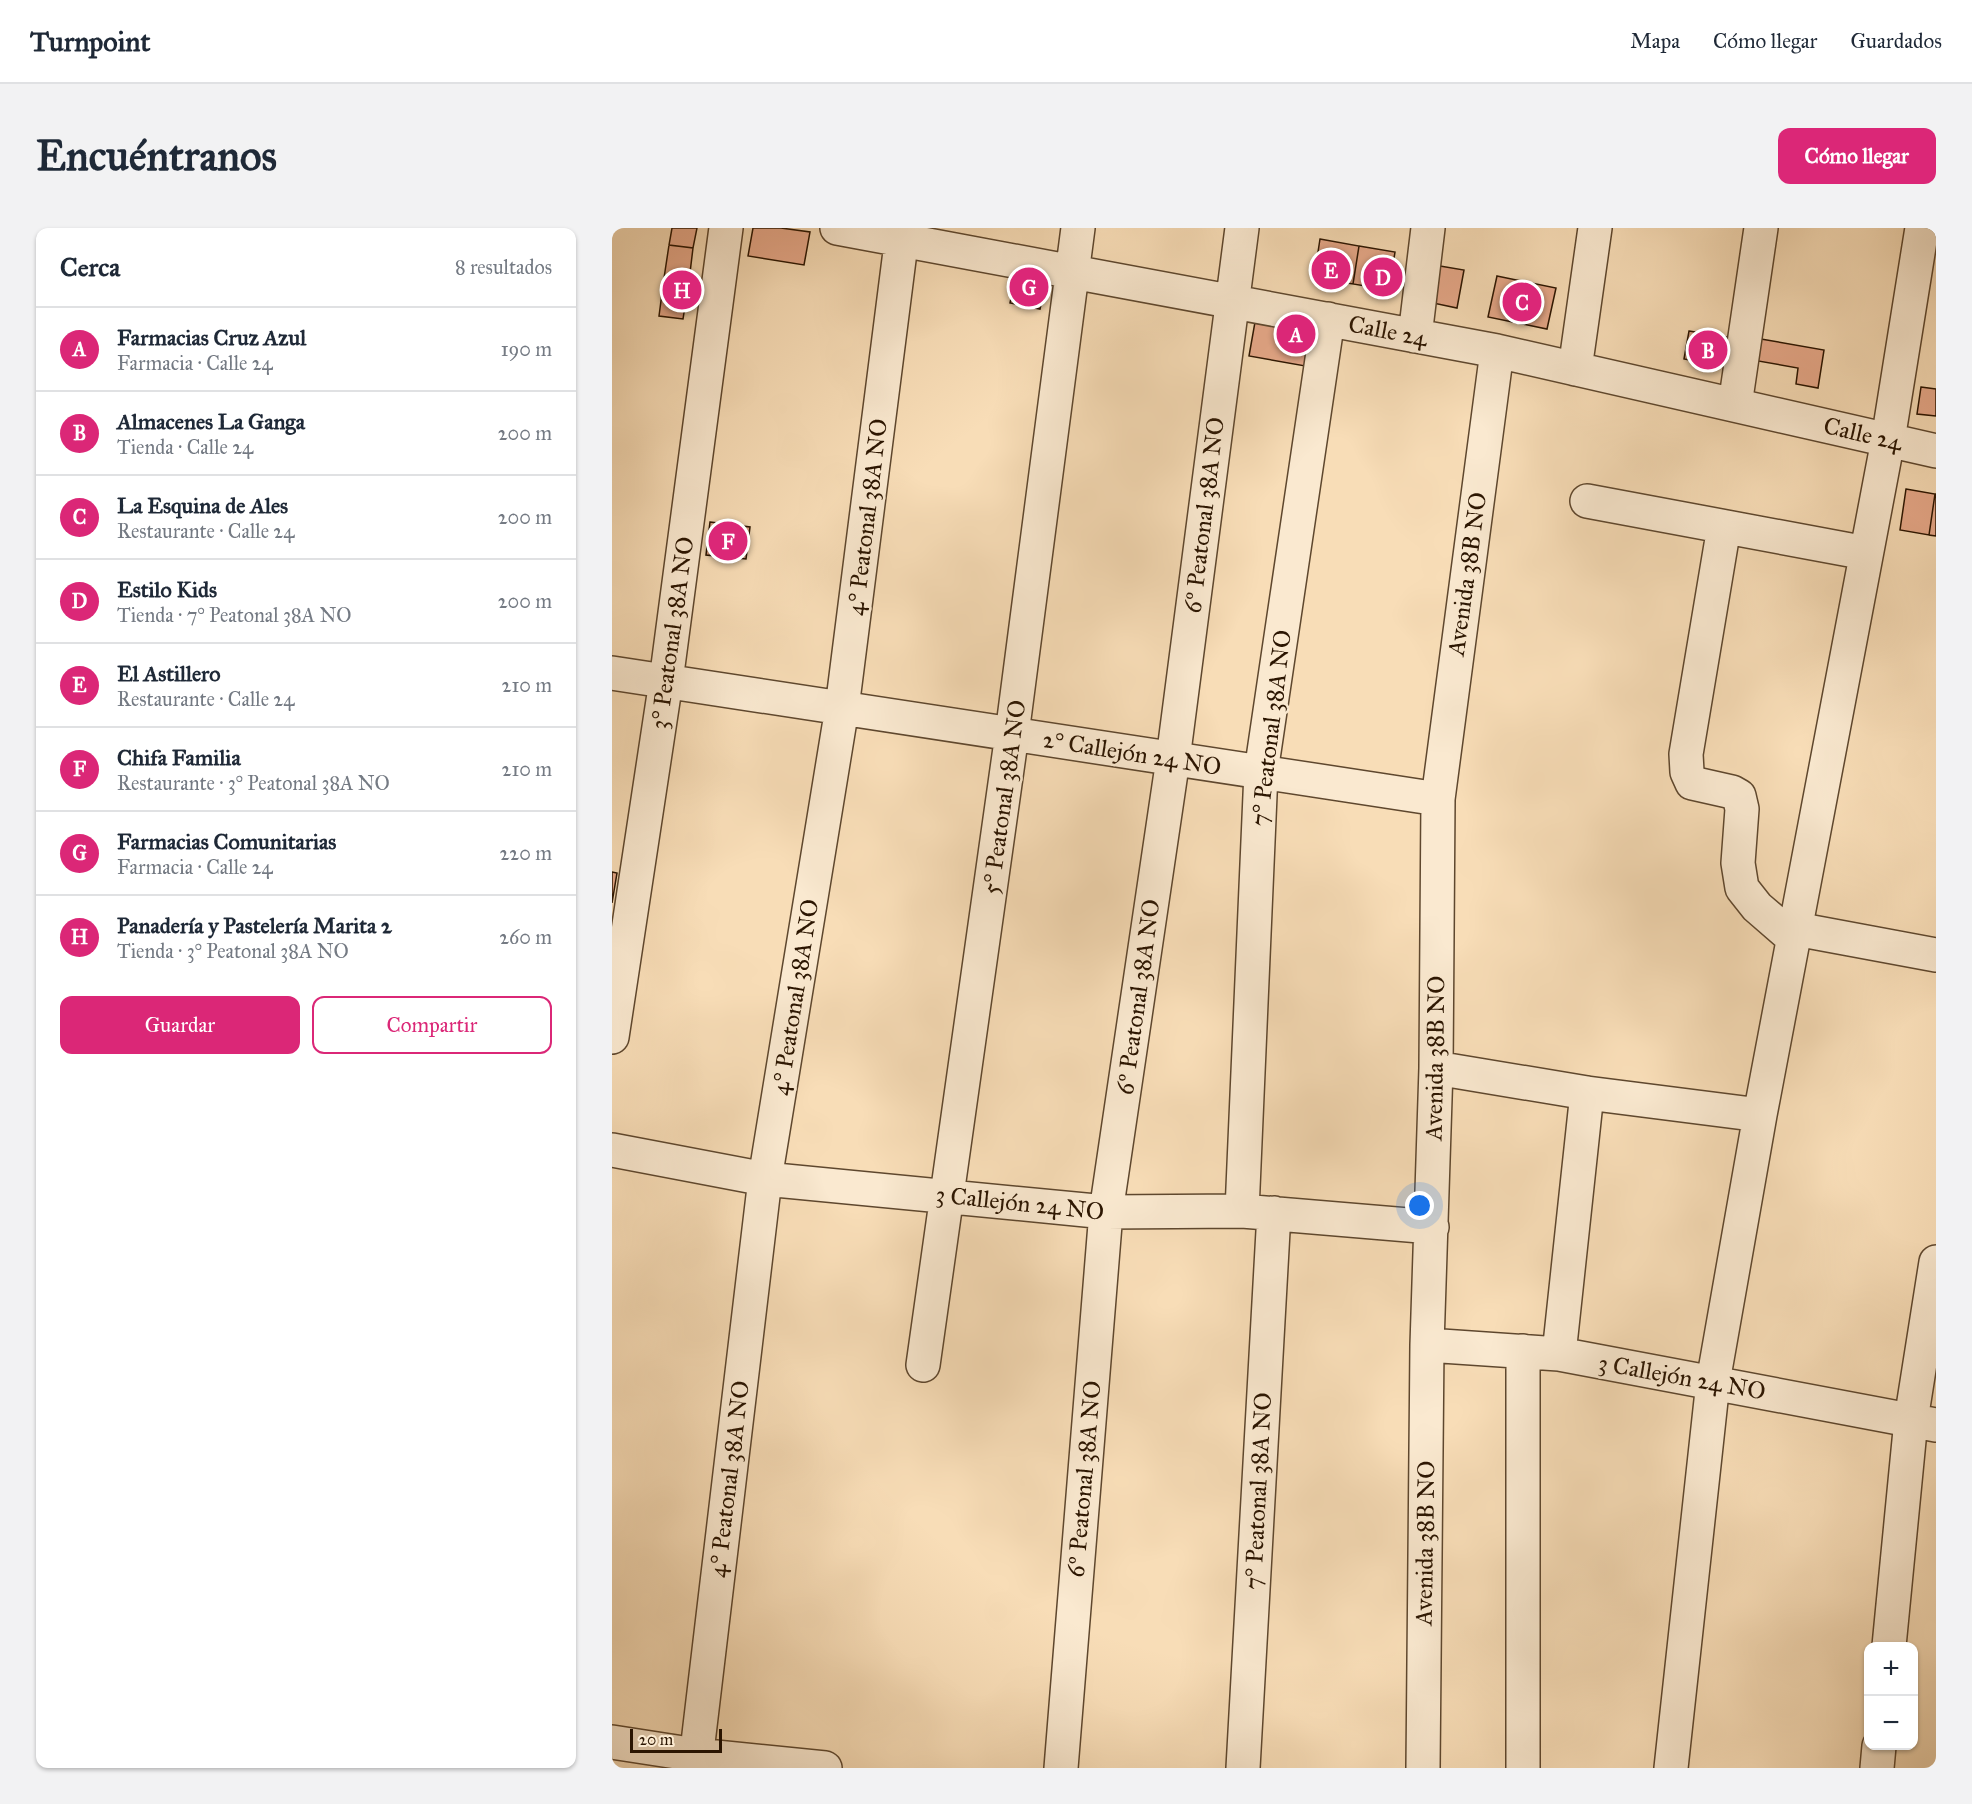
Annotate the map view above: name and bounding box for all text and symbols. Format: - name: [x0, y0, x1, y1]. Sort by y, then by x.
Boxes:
- text: Turnpoint: [30, 24, 150, 59]
- text: Mapa: [1630, 28, 1680, 54]
- text: Cómo llegar: [1713, 28, 1817, 54]
- text: Guardados: [1850, 28, 1942, 54]
- button: Cómo llegar: [1778, 128, 1936, 184]
- text: Encuéntranos: [36, 130, 277, 182]
- pin: E: [1312, 248, 1350, 292]
- text: Cerca: [60, 251, 120, 283]
- pin: D: [1364, 254, 1402, 300]
- text: 8 resultados: [455, 255, 552, 279]
- pin: G: [1010, 264, 1048, 310]
- pin: H: [662, 268, 702, 312]
- pin: C: [1502, 280, 1542, 325]
- street label: Calle 24: [1346, 309, 1431, 353]
- pin: A: [1276, 312, 1316, 356]
- text: Farmacias Cruz Azul: [117, 324, 306, 351]
- pin: B: [1688, 328, 1728, 372]
- text: A: [73, 337, 86, 361]
- text: 190 m: [501, 337, 552, 361]
- text: Farmacia · Calle 24: [117, 351, 273, 375]
- text: Almacenes La Ganga: [117, 408, 305, 435]
- street label: Calle 24: [1821, 410, 1906, 458]
- street label: 6º Peatonal 38A NO: [1177, 415, 1231, 615]
- street label: 4° Peatonal 38A NO: [840, 417, 894, 617]
- text: B: [73, 421, 86, 445]
- text: 200 m: [498, 421, 552, 445]
- text: Tienda · Calle 24: [117, 435, 253, 459]
- street label: Avenida 38B NO: [1441, 490, 1493, 659]
- text: La Esquina de Ales: [117, 492, 288, 519]
- text: C: [73, 505, 86, 529]
- text: 200 m: [498, 505, 552, 529]
- pin: F: [708, 518, 748, 564]
- text: Restaurante · Calle 24: [117, 519, 294, 543]
- street label: 3° Peatonal 38A NO: [644, 535, 700, 731]
- text: Estilo Kids: [117, 576, 217, 603]
- text: D: [72, 589, 87, 613]
- text: 200 m: [498, 589, 552, 613]
- text: Tienda · 7° Peatonal 38A NO: [117, 603, 351, 627]
- street label: 7° Peatonal 38A NO: [1244, 628, 1298, 828]
- text: El Astillero: [117, 660, 221, 687]
- text: E: [72, 673, 87, 697]
- text: 210 m: [502, 673, 552, 697]
- text: Restaurante · Calle 24: [117, 687, 294, 711]
- street label: 5° Peatonal 38A NO: [976, 698, 1032, 896]
- street label: 2° Callejón 24 NO: [1041, 724, 1223, 782]
- text: Chifa Familia: [117, 744, 241, 771]
- text: F: [73, 757, 86, 781]
- text: 210 m: [502, 757, 552, 781]
- text: Restaurante · 3° Peatonal 38A NO: [117, 771, 390, 795]
- text: Farmacias Comunitarias: [117, 828, 336, 855]
- text: G: [72, 841, 87, 865]
- text: 220 m: [500, 841, 552, 865]
- text: Farmacia · Calle 24: [117, 855, 273, 879]
- street label: 4° Peatonal 38A NO: [765, 897, 825, 1097]
- street label: 6º Peatonal 38A NO: [1109, 897, 1167, 1097]
- text: Panadería y Pastelería Marita 2: [117, 912, 392, 939]
- text: H: [71, 925, 88, 949]
- text: 260 m: [499, 925, 552, 949]
- text: Tienda · 3° Peatonal 38A NO: [117, 939, 349, 963]
- street label: Avenida 38B NO: [1419, 975, 1451, 1142]
- button: Guardar: [60, 996, 300, 1054]
- button: Compartir: [312, 996, 552, 1054]
- street label: 3 Callejón 24 NO: [934, 1179, 1106, 1227]
- your location: [1405, 1191, 1434, 1220]
- street label: 3 Callejón 24 NO: [1596, 1348, 1768, 1406]
- street label: 4° Peatonal 38A NO: [702, 1379, 756, 1579]
- street label: 6º Peatonal 38A NO: [1060, 1379, 1108, 1579]
- street label: 7° Peatonal 38A NO: [1238, 1392, 1278, 1590]
- street label: Avenida 38B NO: [1409, 1460, 1441, 1627]
- map controls: [1864, 1642, 1918, 1750]
- button: +: [1864, 1642, 1918, 1696]
- button: −: [1864, 1696, 1918, 1750]
- scale bar: [630, 1726, 722, 1754]
- text: 20 m: [639, 1730, 673, 1749]

